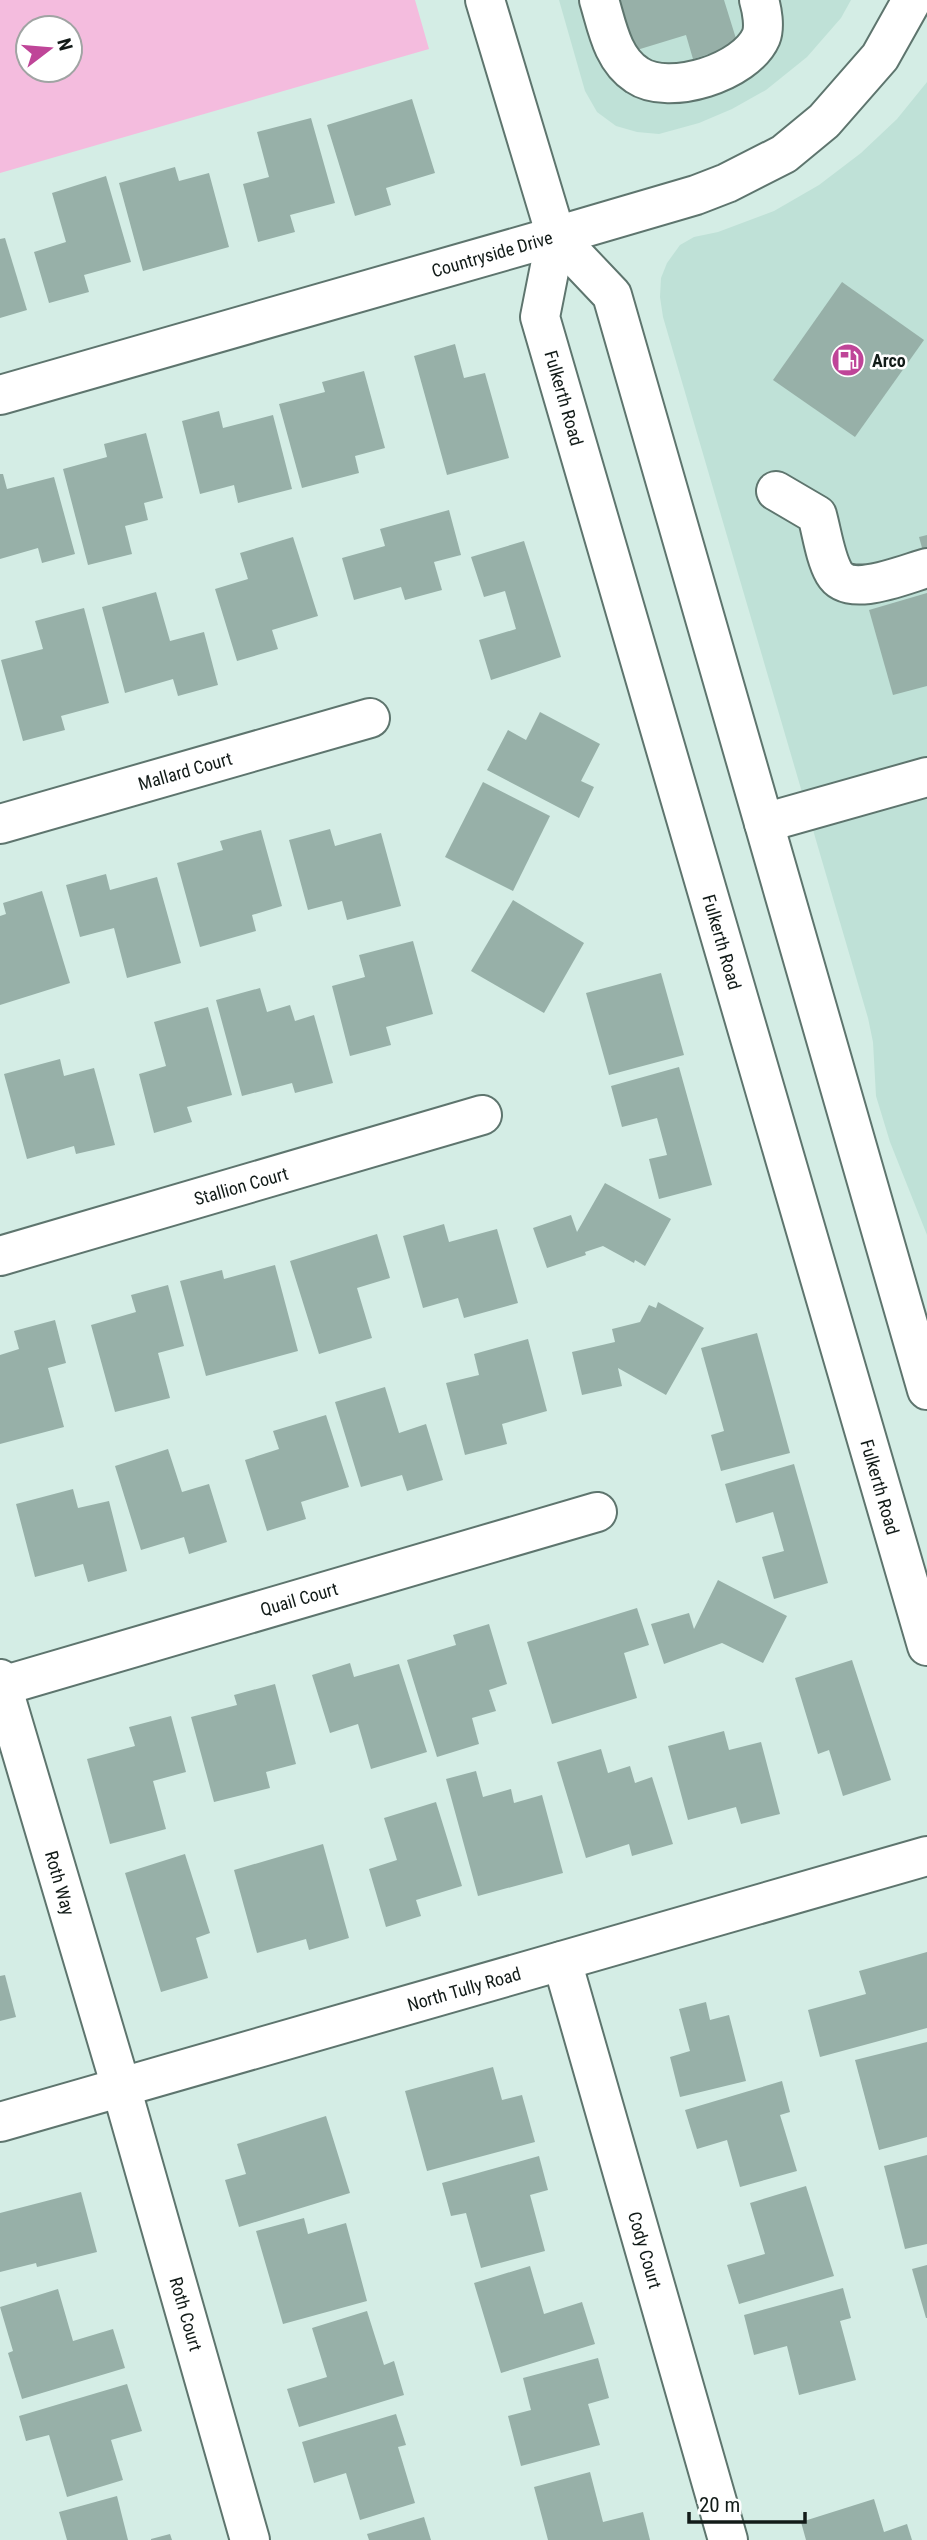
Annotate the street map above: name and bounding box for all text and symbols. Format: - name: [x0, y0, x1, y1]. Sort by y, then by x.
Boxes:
- north arrow: [14, 14, 84, 84]
- text: N: [52, 36, 78, 53]
- street label: Countryside Drive: [429, 227, 555, 281]
- fuel station icon: Arco: [829, 341, 867, 379]
- street label: Fulkerth Road: [540, 348, 588, 448]
- place label: Arco: [872, 350, 906, 371]
- street label: Mallard Court: [136, 748, 234, 794]
- street label: Fulkerth Road: [698, 892, 746, 992]
- street label: Stallion Court: [192, 1163, 290, 1209]
- street label: Fulkerth Road: [856, 1437, 904, 1537]
- street label: Quail Court: [258, 1578, 340, 1620]
- street label: Roth Way: [41, 1848, 79, 1918]
- street label: North Tully Road: [405, 1963, 523, 2015]
- street label: Cody Court: [624, 2209, 666, 2291]
- street label: Roth Court: [165, 2275, 207, 2353]
- scale bar: [689, 2480, 804, 2524]
- text: 20 m: [699, 2493, 740, 2517]

